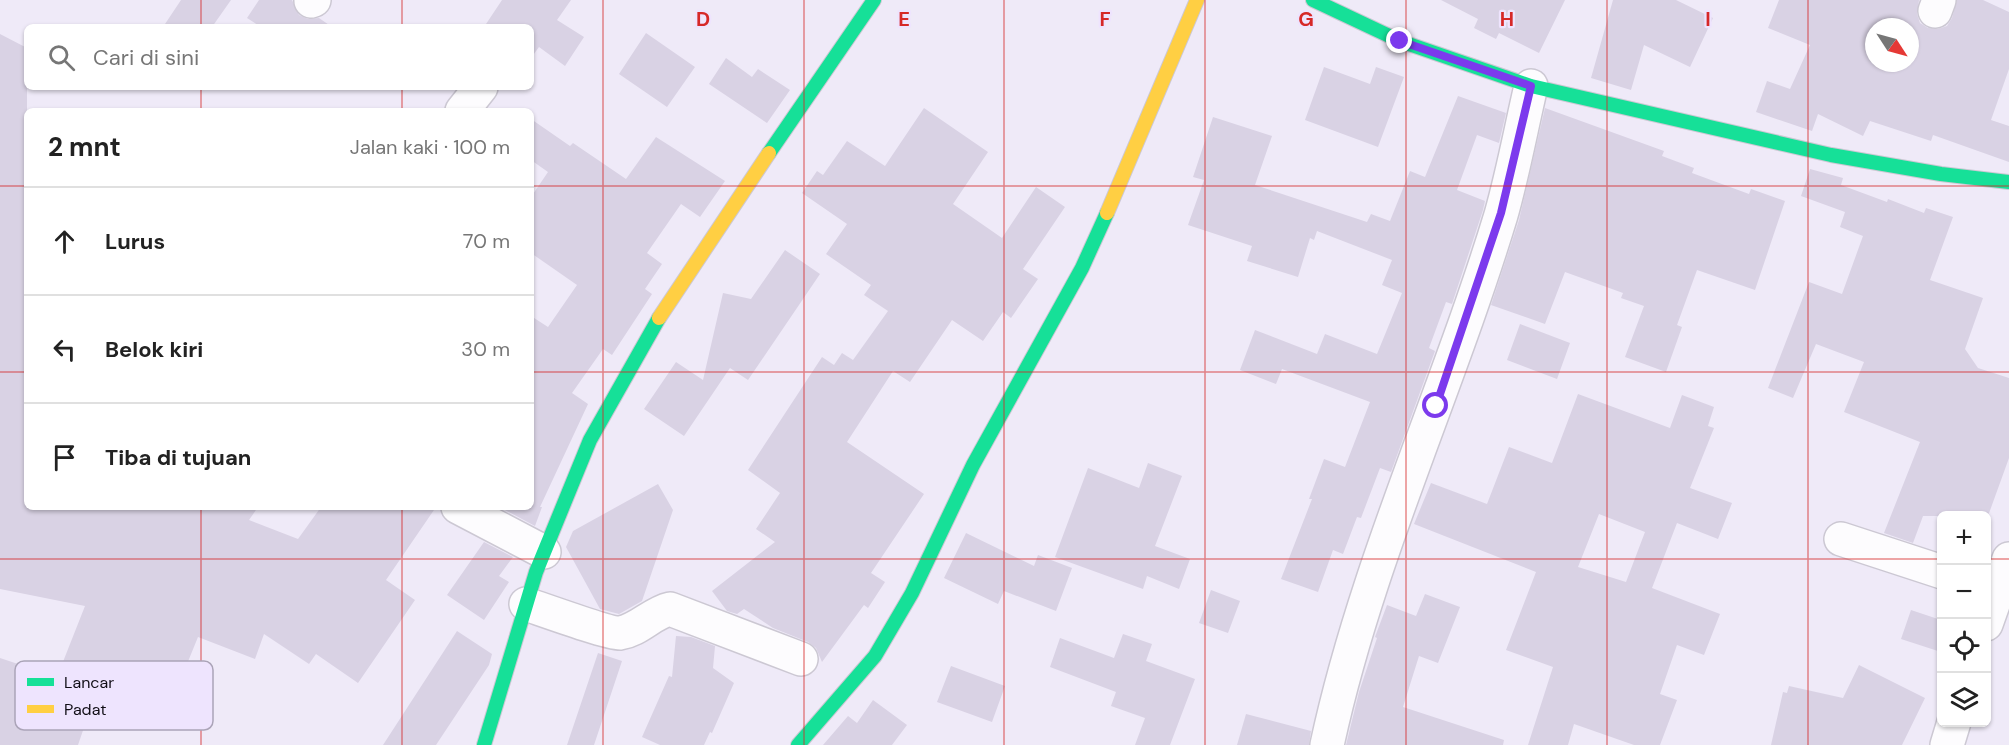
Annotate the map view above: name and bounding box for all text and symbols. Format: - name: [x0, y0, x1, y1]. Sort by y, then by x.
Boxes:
- text: D: [696, 6, 710, 32]
- text: E: [898, 6, 910, 32]
- text: F: [1099, 6, 1111, 32]
- text: G: [1298, 6, 1314, 32]
- text: H: [1500, 6, 1514, 32]
- text: I: [1705, 6, 1711, 32]
- north arrow: [1865, 18, 1919, 72]
- search box: [24, 24, 534, 90]
- route end: [1386, 27, 1412, 53]
- icon: search: [45, 41, 78, 74]
- text: Cari di sini: [93, 43, 199, 72]
- text: 2 mnt: [48, 130, 121, 164]
- text: Jalan kaki · 100 m: [350, 134, 510, 160]
- icon: ahead: [48, 225, 81, 258]
- text: Lurus: [105, 227, 165, 256]
- text: 70 m: [463, 228, 510, 254]
- icon: left: [48, 333, 81, 366]
- text: Belok kiri: [105, 335, 203, 364]
- text: 30 m: [461, 336, 510, 362]
- route start: [1422, 392, 1448, 418]
- icon: arrive: [48, 441, 81, 474]
- text: Tiba di tujuan: [105, 443, 251, 472]
- map controls: [1937, 511, 1991, 727]
- button: +: [1937, 511, 1991, 565]
- button: −: [1937, 565, 1991, 619]
- button: locate: [1937, 619, 1991, 673]
- legend: [15, 661, 213, 730]
- text: Lancar: [64, 672, 114, 693]
- button: layers: [1937, 673, 1991, 727]
- text: Padat: [64, 699, 106, 720]

